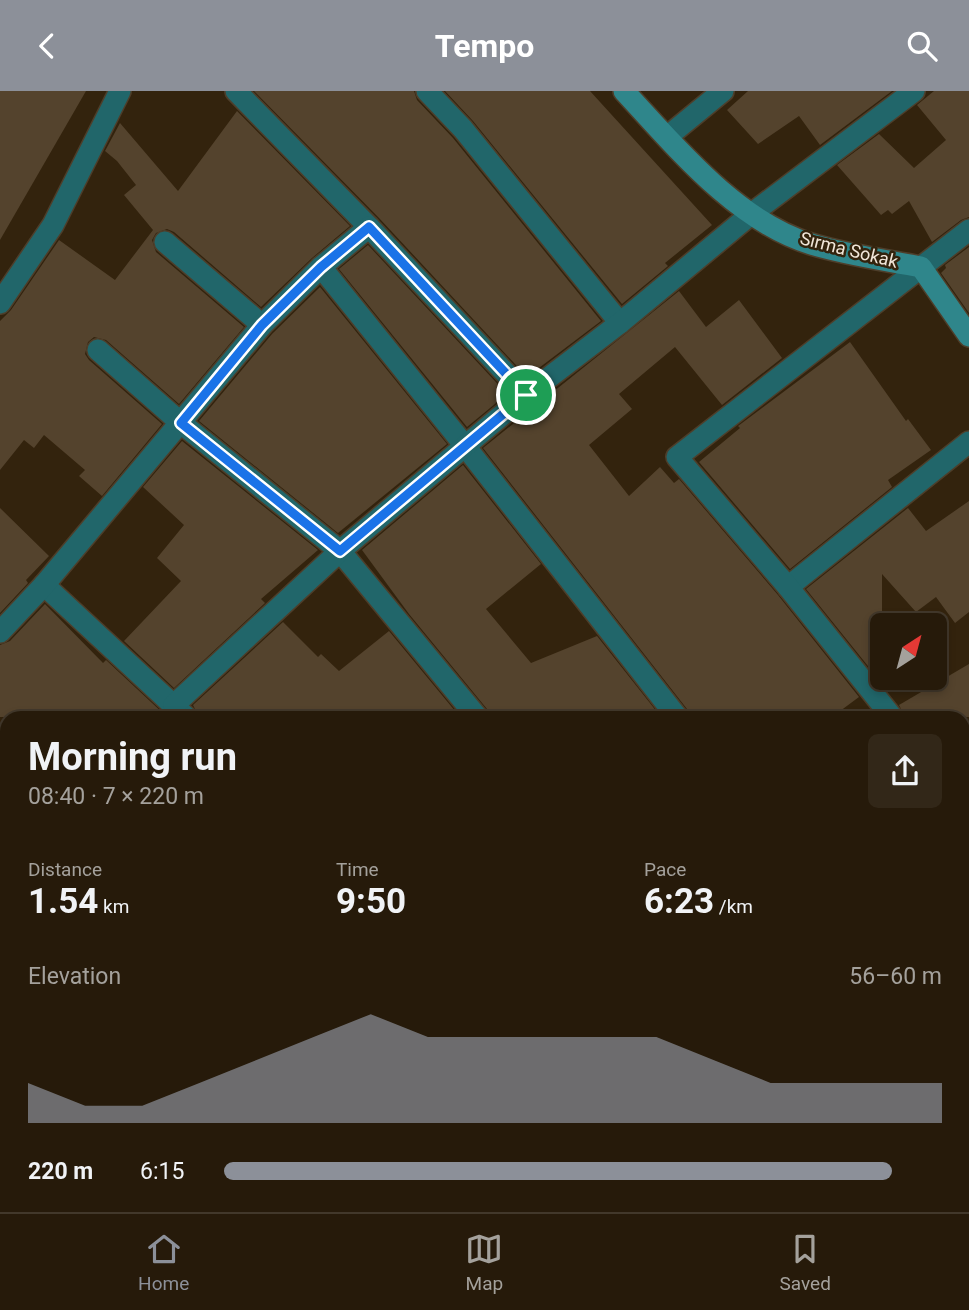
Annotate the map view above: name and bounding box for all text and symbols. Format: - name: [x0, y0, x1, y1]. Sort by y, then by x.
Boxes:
- icon: back: [28, 27, 66, 65]
- text: Tempo: [435, 27, 534, 65]
- icon: search: [903, 27, 941, 65]
- street label: Sırma Sokak: [798, 227, 901, 272]
- pin: [496, 365, 556, 425]
- icon: arrive: [507, 376, 545, 414]
- north arrow: [870, 613, 947, 689]
- map controls: [870, 613, 947, 690]
- button: share: [868, 734, 942, 808]
- text: Morning run: [28, 735, 237, 779]
- text: 08:40 · 7 × 220 m: [28, 783, 204, 810]
- text: Distance: [28, 858, 102, 881]
- text: Time: [336, 858, 379, 881]
- text: Pace: [644, 858, 686, 881]
- text: 1.54: [28, 881, 98, 922]
- text: 9:50: [336, 881, 406, 922]
- text: 6:23: [644, 881, 714, 922]
- text: km: [98, 895, 129, 918]
- text: /km: [714, 895, 753, 918]
- text: Elevation: [28, 963, 121, 990]
- text: 56–60 m: [849, 963, 942, 990]
- text: 220 m: [28, 1158, 93, 1185]
- text: 6:15: [140, 1158, 184, 1185]
- tab: Home: [138, 1230, 189, 1295]
- tab: Map: [465, 1230, 503, 1295]
- tab: Saved: [780, 1230, 831, 1295]

